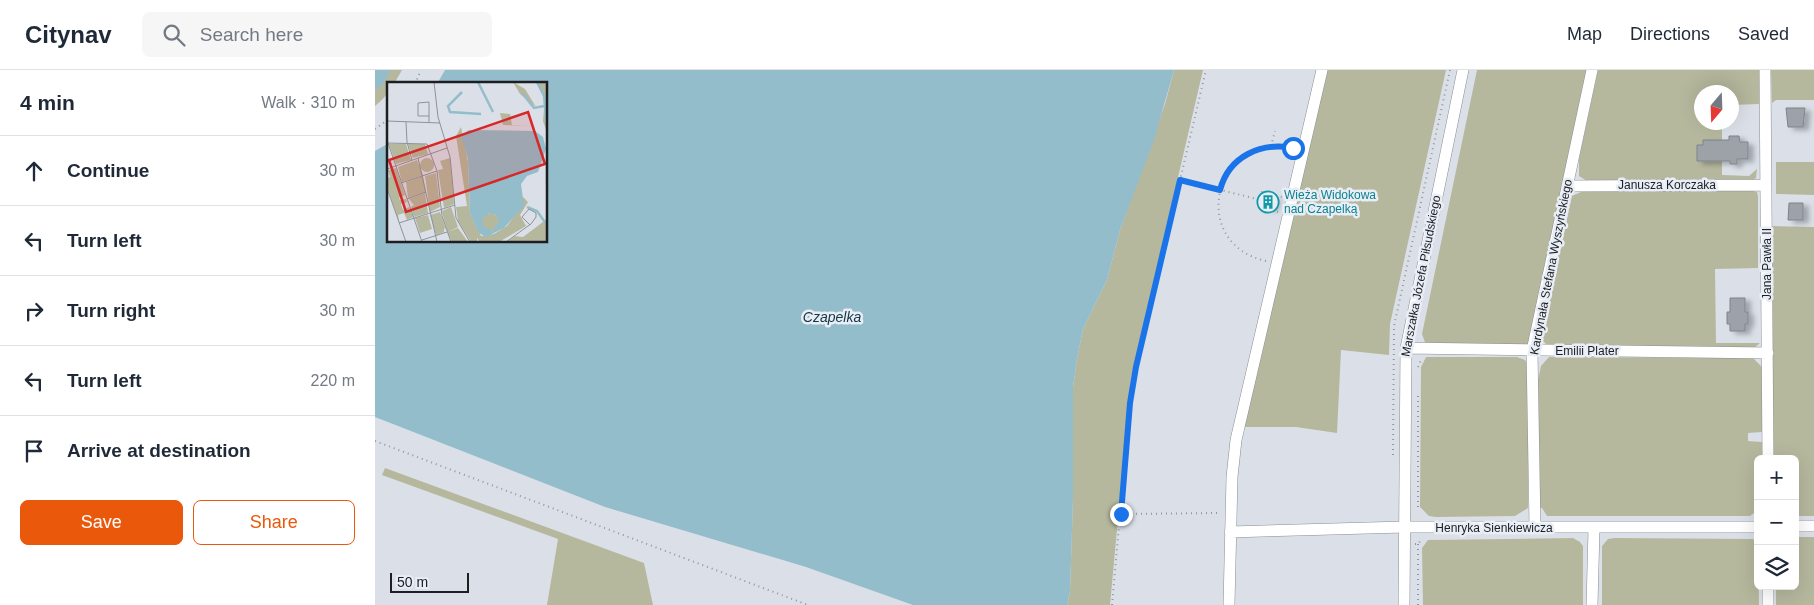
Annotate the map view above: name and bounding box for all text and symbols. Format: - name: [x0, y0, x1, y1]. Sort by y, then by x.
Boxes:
- search box: [142, 12, 492, 57]
- text: Citynav: [25, 21, 112, 48]
- icon: search: [160, 21, 188, 49]
- text: Search here: [200, 24, 303, 45]
- text: Map: [1567, 24, 1602, 44]
- text: Directions: [1630, 24, 1710, 44]
- text: Saved: [1738, 24, 1789, 44]
- inset map: [387, 82, 547, 242]
- north arrow: [1694, 85, 1739, 130]
- text: 4 min: [20, 91, 75, 114]
- text: Walk · 310 m: [261, 94, 355, 111]
- route start: [1282, 137, 1305, 160]
- icon: ahead: [20, 157, 48, 185]
- text: Continue: [67, 160, 149, 181]
- text: 30 m: [319, 162, 355, 179]
- street label: Kardynała Stefana Wyszyńskiego: [1527, 178, 1575, 356]
- street label: Janusza Korczaka: [1618, 178, 1716, 192]
- place label: Wieża Widokowa nad Czapelką: [1284, 188, 1376, 216]
- building icon: Wieża Widokowa nad Czapelką: [1256, 190, 1280, 214]
- street label: Marszałka Józefa Piłsudskiego: [1398, 194, 1444, 358]
- icon: left: [20, 227, 48, 255]
- street label: Jana Pawła II: [1760, 228, 1774, 300]
- text: Turn left: [67, 230, 142, 251]
- text: 30 m: [319, 232, 355, 249]
- icon: right: [20, 297, 48, 325]
- text: Turn right: [67, 300, 155, 321]
- text: 30 m: [319, 302, 355, 319]
- water label: Czapelka: [803, 309, 861, 325]
- street label: Emilii Plater: [1555, 344, 1619, 358]
- icon: left: [20, 367, 48, 395]
- text: Turn left: [67, 370, 142, 391]
- text: 220 m: [311, 372, 355, 389]
- icon: arrive: [20, 437, 48, 465]
- text: Arrive at destination: [67, 440, 251, 461]
- map controls: [1754, 455, 1799, 590]
- button: +: [1754, 455, 1799, 500]
- button: Save: [20, 500, 183, 545]
- button: Share: [193, 500, 355, 545]
- button: −: [1754, 500, 1799, 545]
- route end: [1110, 503, 1133, 526]
- street label: Henryka Sienkiewicza: [1435, 521, 1553, 535]
- button: layers: [1754, 545, 1799, 590]
- scale bar: [390, 570, 469, 593]
- text: 50 m: [397, 574, 428, 590]

